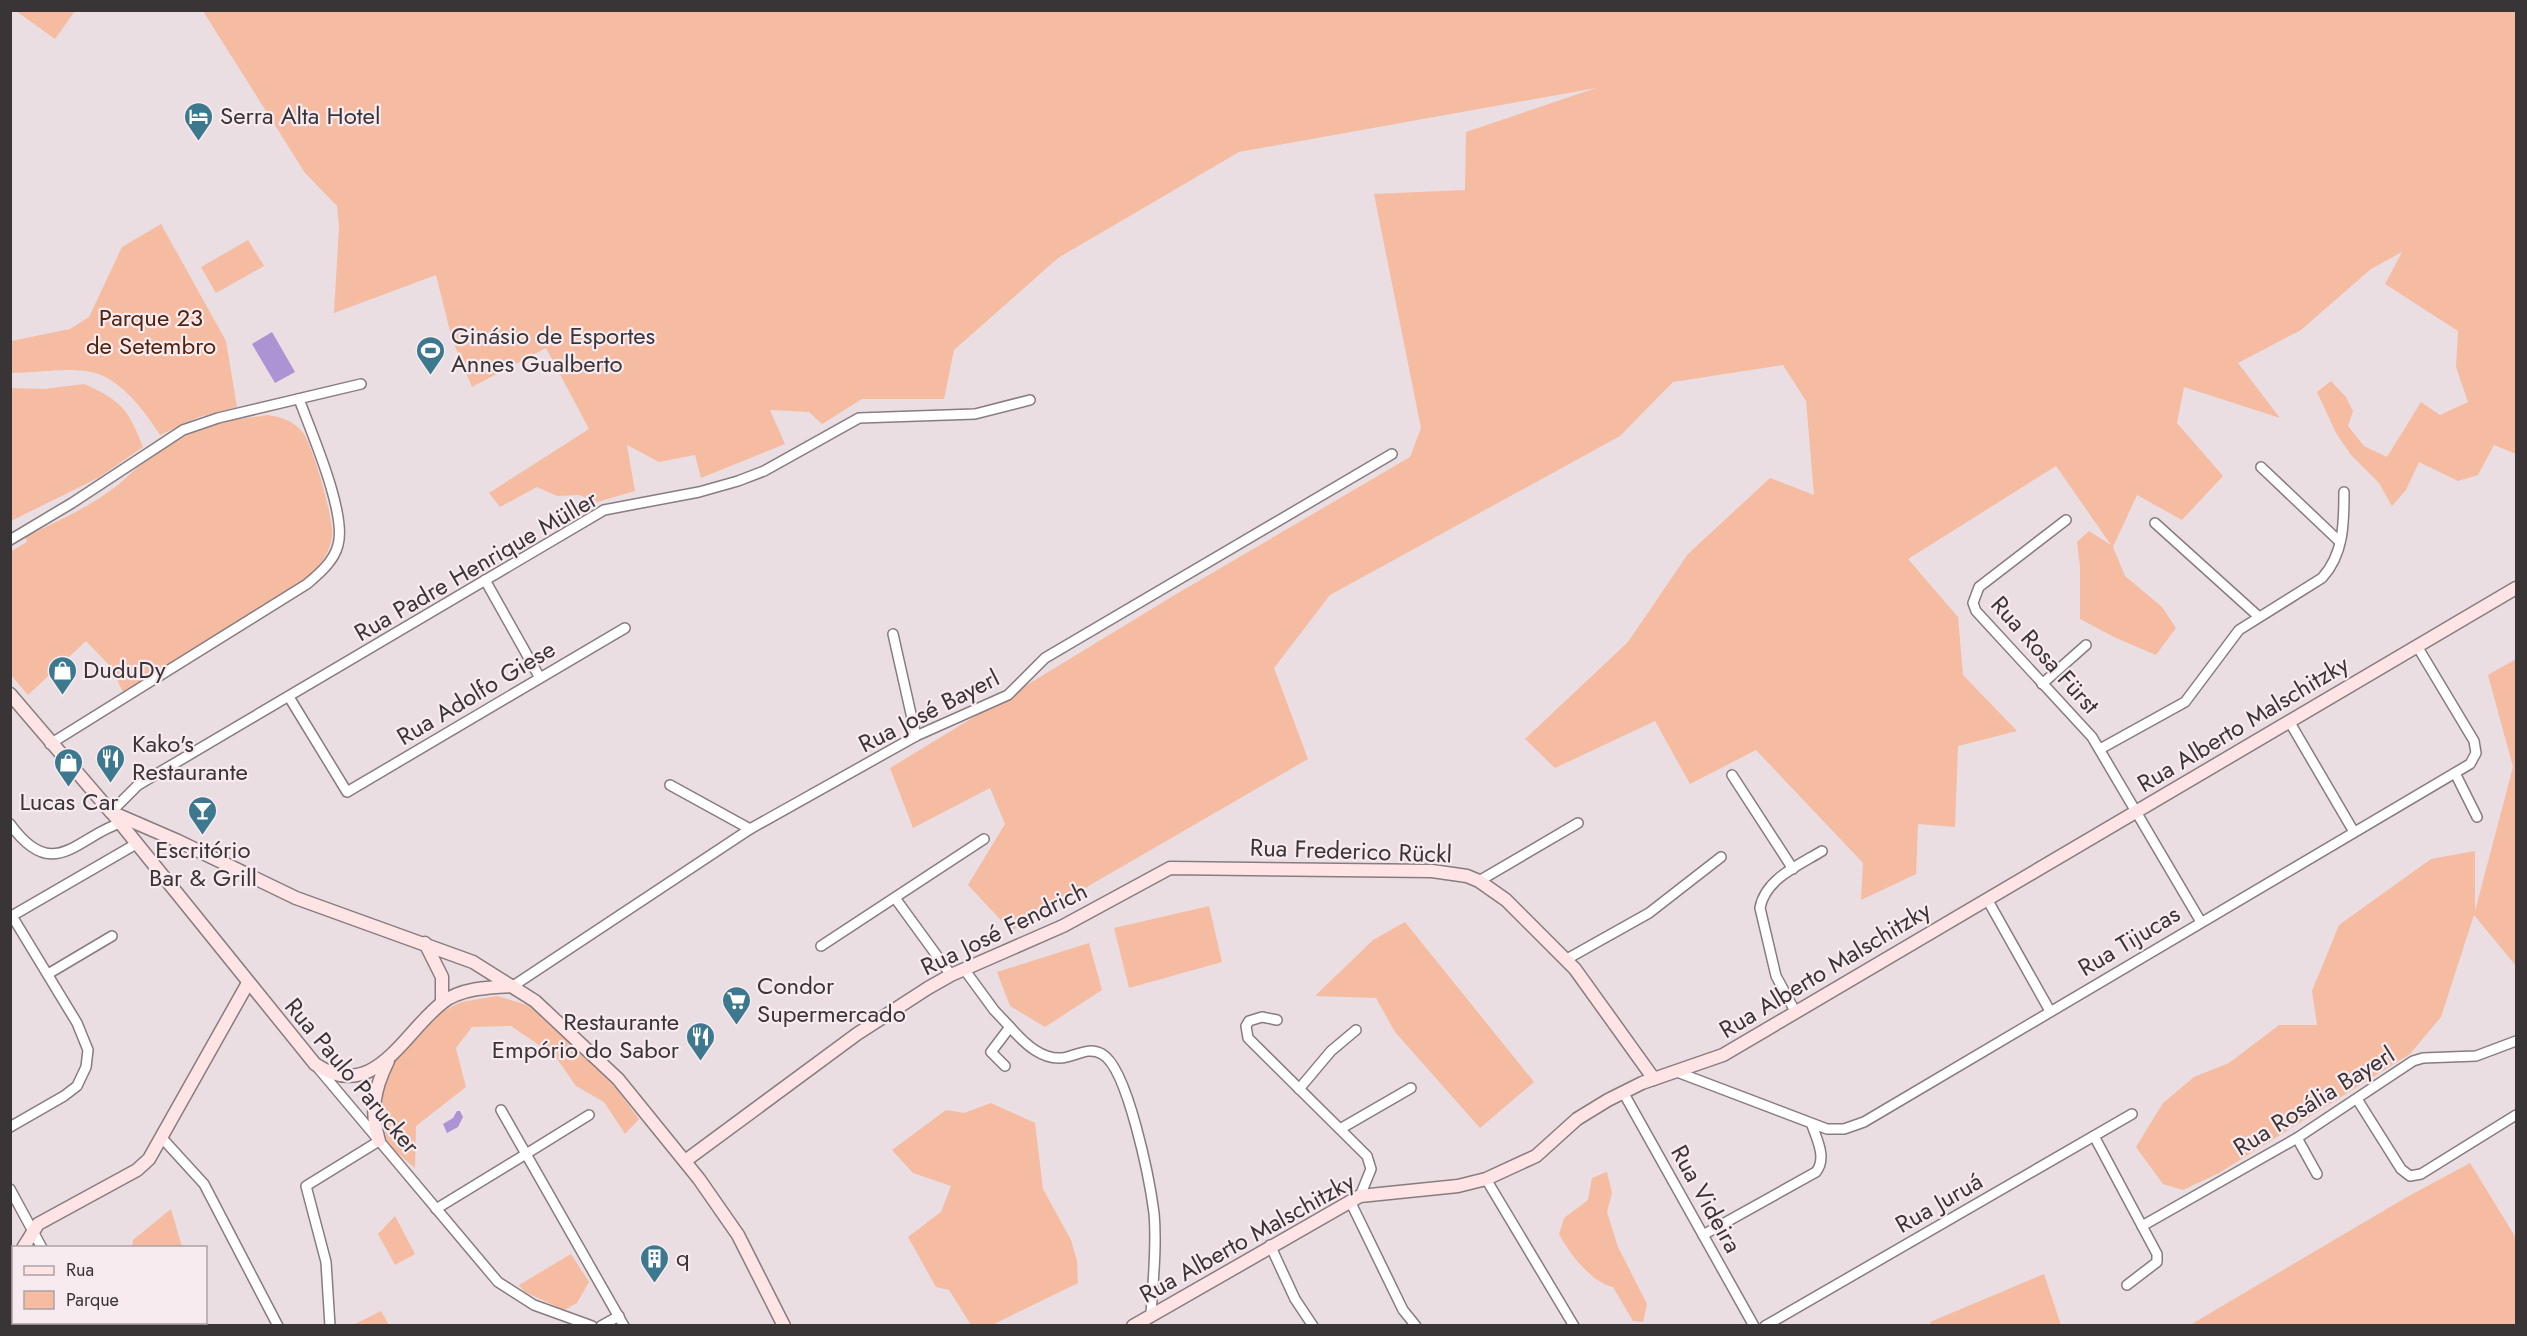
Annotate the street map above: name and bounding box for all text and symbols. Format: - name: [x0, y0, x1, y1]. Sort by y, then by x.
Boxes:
- place label: Serra Alta Hotel: [220, 98, 381, 133]
- hotel icon: Serra Alta Hotel: [183, 100, 215, 142]
- park label: Parque 23 de Setembro: [86, 300, 216, 363]
- place label: Ginásio de Esportes Annes Gualberto: [451, 318, 655, 381]
- sports icon: Ginásio de Esportes Annes Gualberto: [414, 334, 446, 376]
- street label: Rua Padre Henrique Müller: [347, 481, 605, 650]
- street label: Rua Rosa Fürst: [1983, 588, 2108, 722]
- street label: Rua Adolfo Giese: [390, 631, 562, 754]
- street label: Rua Alberto Malschitzky: [2130, 646, 2356, 801]
- place label: DuduDy: [83, 652, 166, 687]
- shop icon: DuduDy: [46, 654, 78, 696]
- street label: Rua José Bayerl: [852, 660, 1005, 761]
- place label: Kako's Restaurante: [132, 726, 248, 789]
- restaurant icon: Kako's Restaurante: [95, 742, 127, 784]
- shop icon: Lucas Car: [53, 746, 85, 788]
- place label: Lucas Car: [19, 784, 119, 819]
- bar icon: Escritório Bar & Grill: [187, 794, 219, 836]
- street label: Rua Frederico Rückl: [1249, 829, 1453, 872]
- place label: Escritório Bar & Grill: [149, 832, 257, 895]
- street label: Rua José Fendrich: [915, 873, 1093, 984]
- street label: Rua Alberto Malschitzky: [1712, 892, 1938, 1047]
- street label: Rua Tijucas: [2071, 896, 2186, 985]
- place label: Condor Supermercado: [757, 968, 906, 1031]
- supermarket icon: Condor Supermercado: [720, 984, 752, 1026]
- street label: Rua Paulo Parucker: [277, 990, 429, 1162]
- place label: Restaurante Empório do Sabor: [492, 1004, 680, 1067]
- restaurant icon: Restaurante Empório do Sabor: [684, 1020, 716, 1062]
- street label: Rua Rosália Bayerl: [2226, 1037, 2401, 1164]
- street label: Rua Videira: [1662, 1138, 1751, 1259]
- street label: Rua Alberto Malschitzky: [1133, 1164, 1361, 1311]
- street label: Rua Juruá: [1889, 1164, 1989, 1242]
- place label: q: [676, 1240, 690, 1275]
- building icon: q: [639, 1242, 671, 1284]
- legend: [12, 1246, 207, 1324]
- text: Rua: [66, 1257, 94, 1283]
- text: Parque: [66, 1287, 119, 1313]

